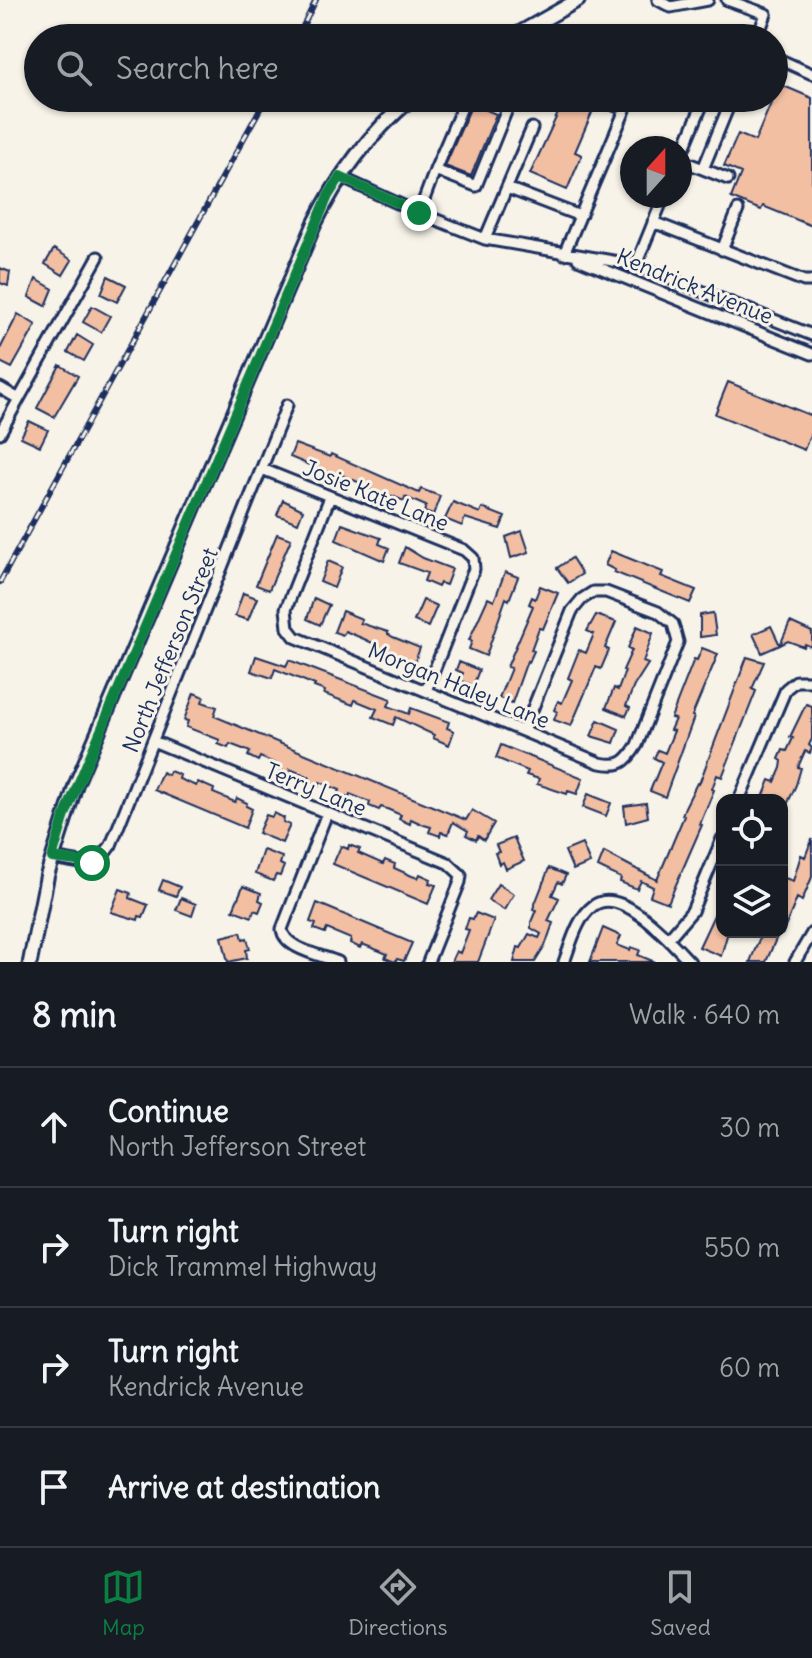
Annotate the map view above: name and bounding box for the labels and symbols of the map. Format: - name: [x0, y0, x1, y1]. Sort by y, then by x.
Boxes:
- north arrow: [620, 136, 692, 208]
- route end: [401, 195, 437, 231]
- street label: Kendrick Avenue: [613, 242, 777, 330]
- street label: Josie Kate Lane: [299, 453, 453, 537]
- street label: North Jefferson Street: [116, 543, 224, 757]
- street label: Morgan Haley Lane: [364, 636, 554, 734]
- street label: Terry Lane: [261, 756, 371, 822]
- route start: [74, 845, 110, 881]

